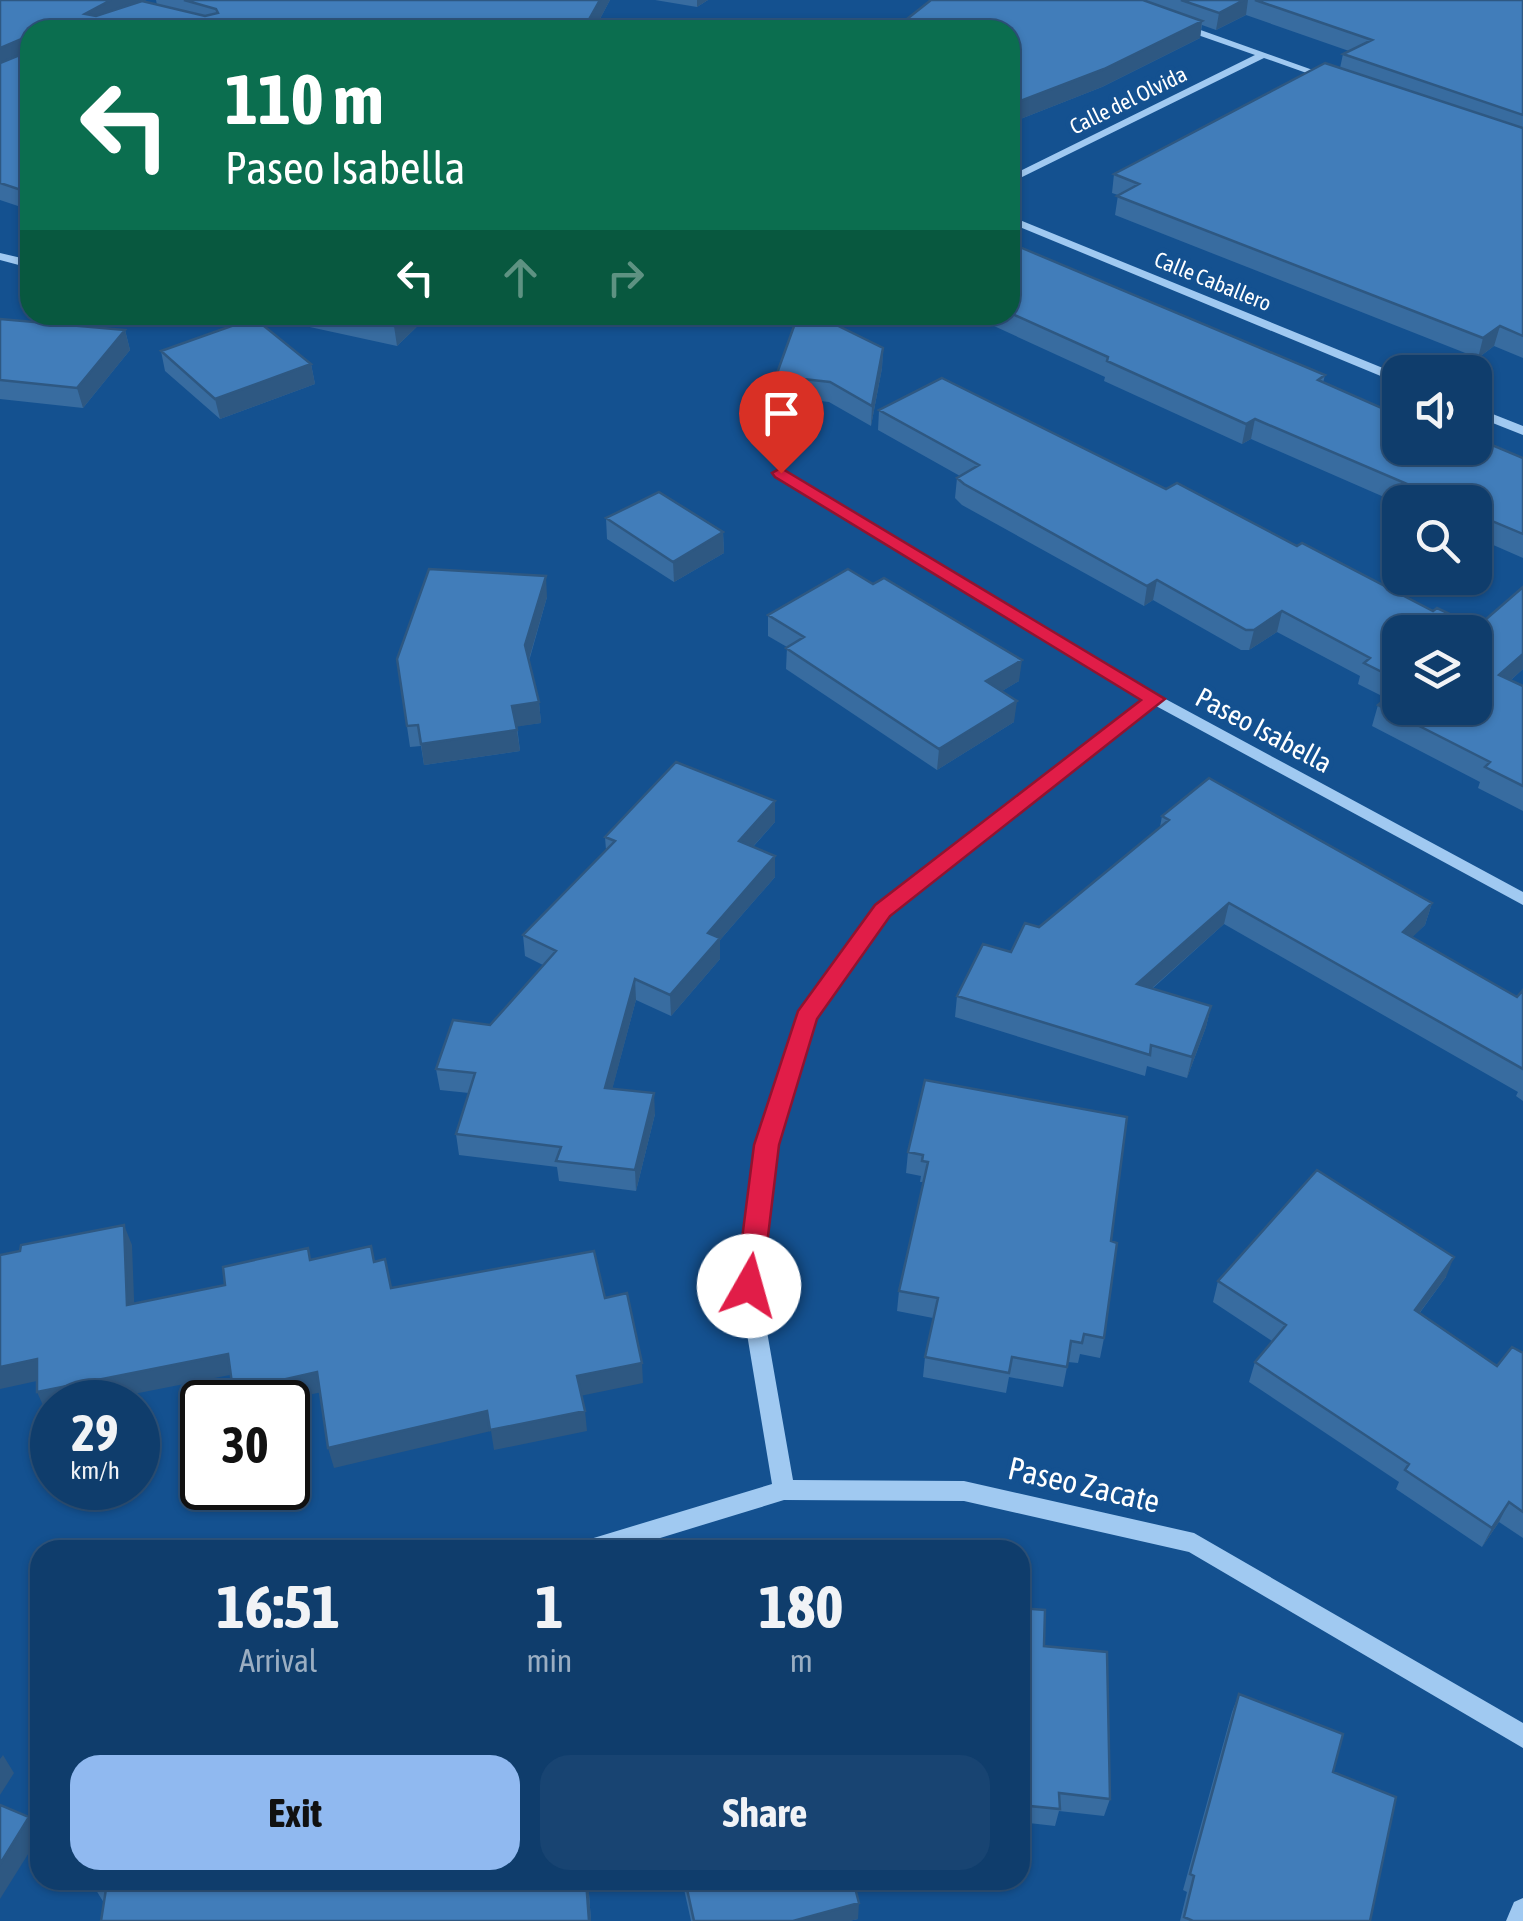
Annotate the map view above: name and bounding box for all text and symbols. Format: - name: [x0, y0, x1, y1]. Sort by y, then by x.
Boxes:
- text: 110 m: [225, 59, 384, 139]
- icon: left: [60, 60, 190, 190]
- street label: Calle del Olvida: [1065, 60, 1191, 140]
- text: Paseo Isabella: [225, 142, 465, 194]
- street label: Calle Caballero: [1151, 246, 1275, 316]
- icon: left: [388, 250, 443, 305]
- icon: ahead: [493, 250, 548, 305]
- icon: right: [598, 250, 653, 305]
- map controls: [1382, 355, 1492, 725]
- button: sound: [1382, 355, 1492, 465]
- pin: [739, 371, 824, 474]
- icon: arrive: [754, 386, 809, 441]
- button: search: [1382, 485, 1492, 595]
- button: layers: [1382, 615, 1492, 725]
- street label: Paseo Isabella: [1190, 681, 1338, 779]
- position arrow: [697, 1234, 801, 1338]
- speed limit sign: 30: [180, 1380, 310, 1510]
- text: 29: [71, 1404, 118, 1462]
- street label: Paseo Zacate: [1005, 1449, 1164, 1520]
- text: km/h: [70, 1456, 120, 1484]
- text: 16:51: [216, 1572, 340, 1641]
- text: 1: [535, 1572, 564, 1641]
- text: 180: [759, 1572, 843, 1641]
- text: Arrival: [239, 1642, 317, 1679]
- text: min: [526, 1642, 572, 1679]
- text: m: [790, 1642, 813, 1679]
- button: Exit: [70, 1755, 520, 1870]
- button: Share: [540, 1755, 990, 1870]

